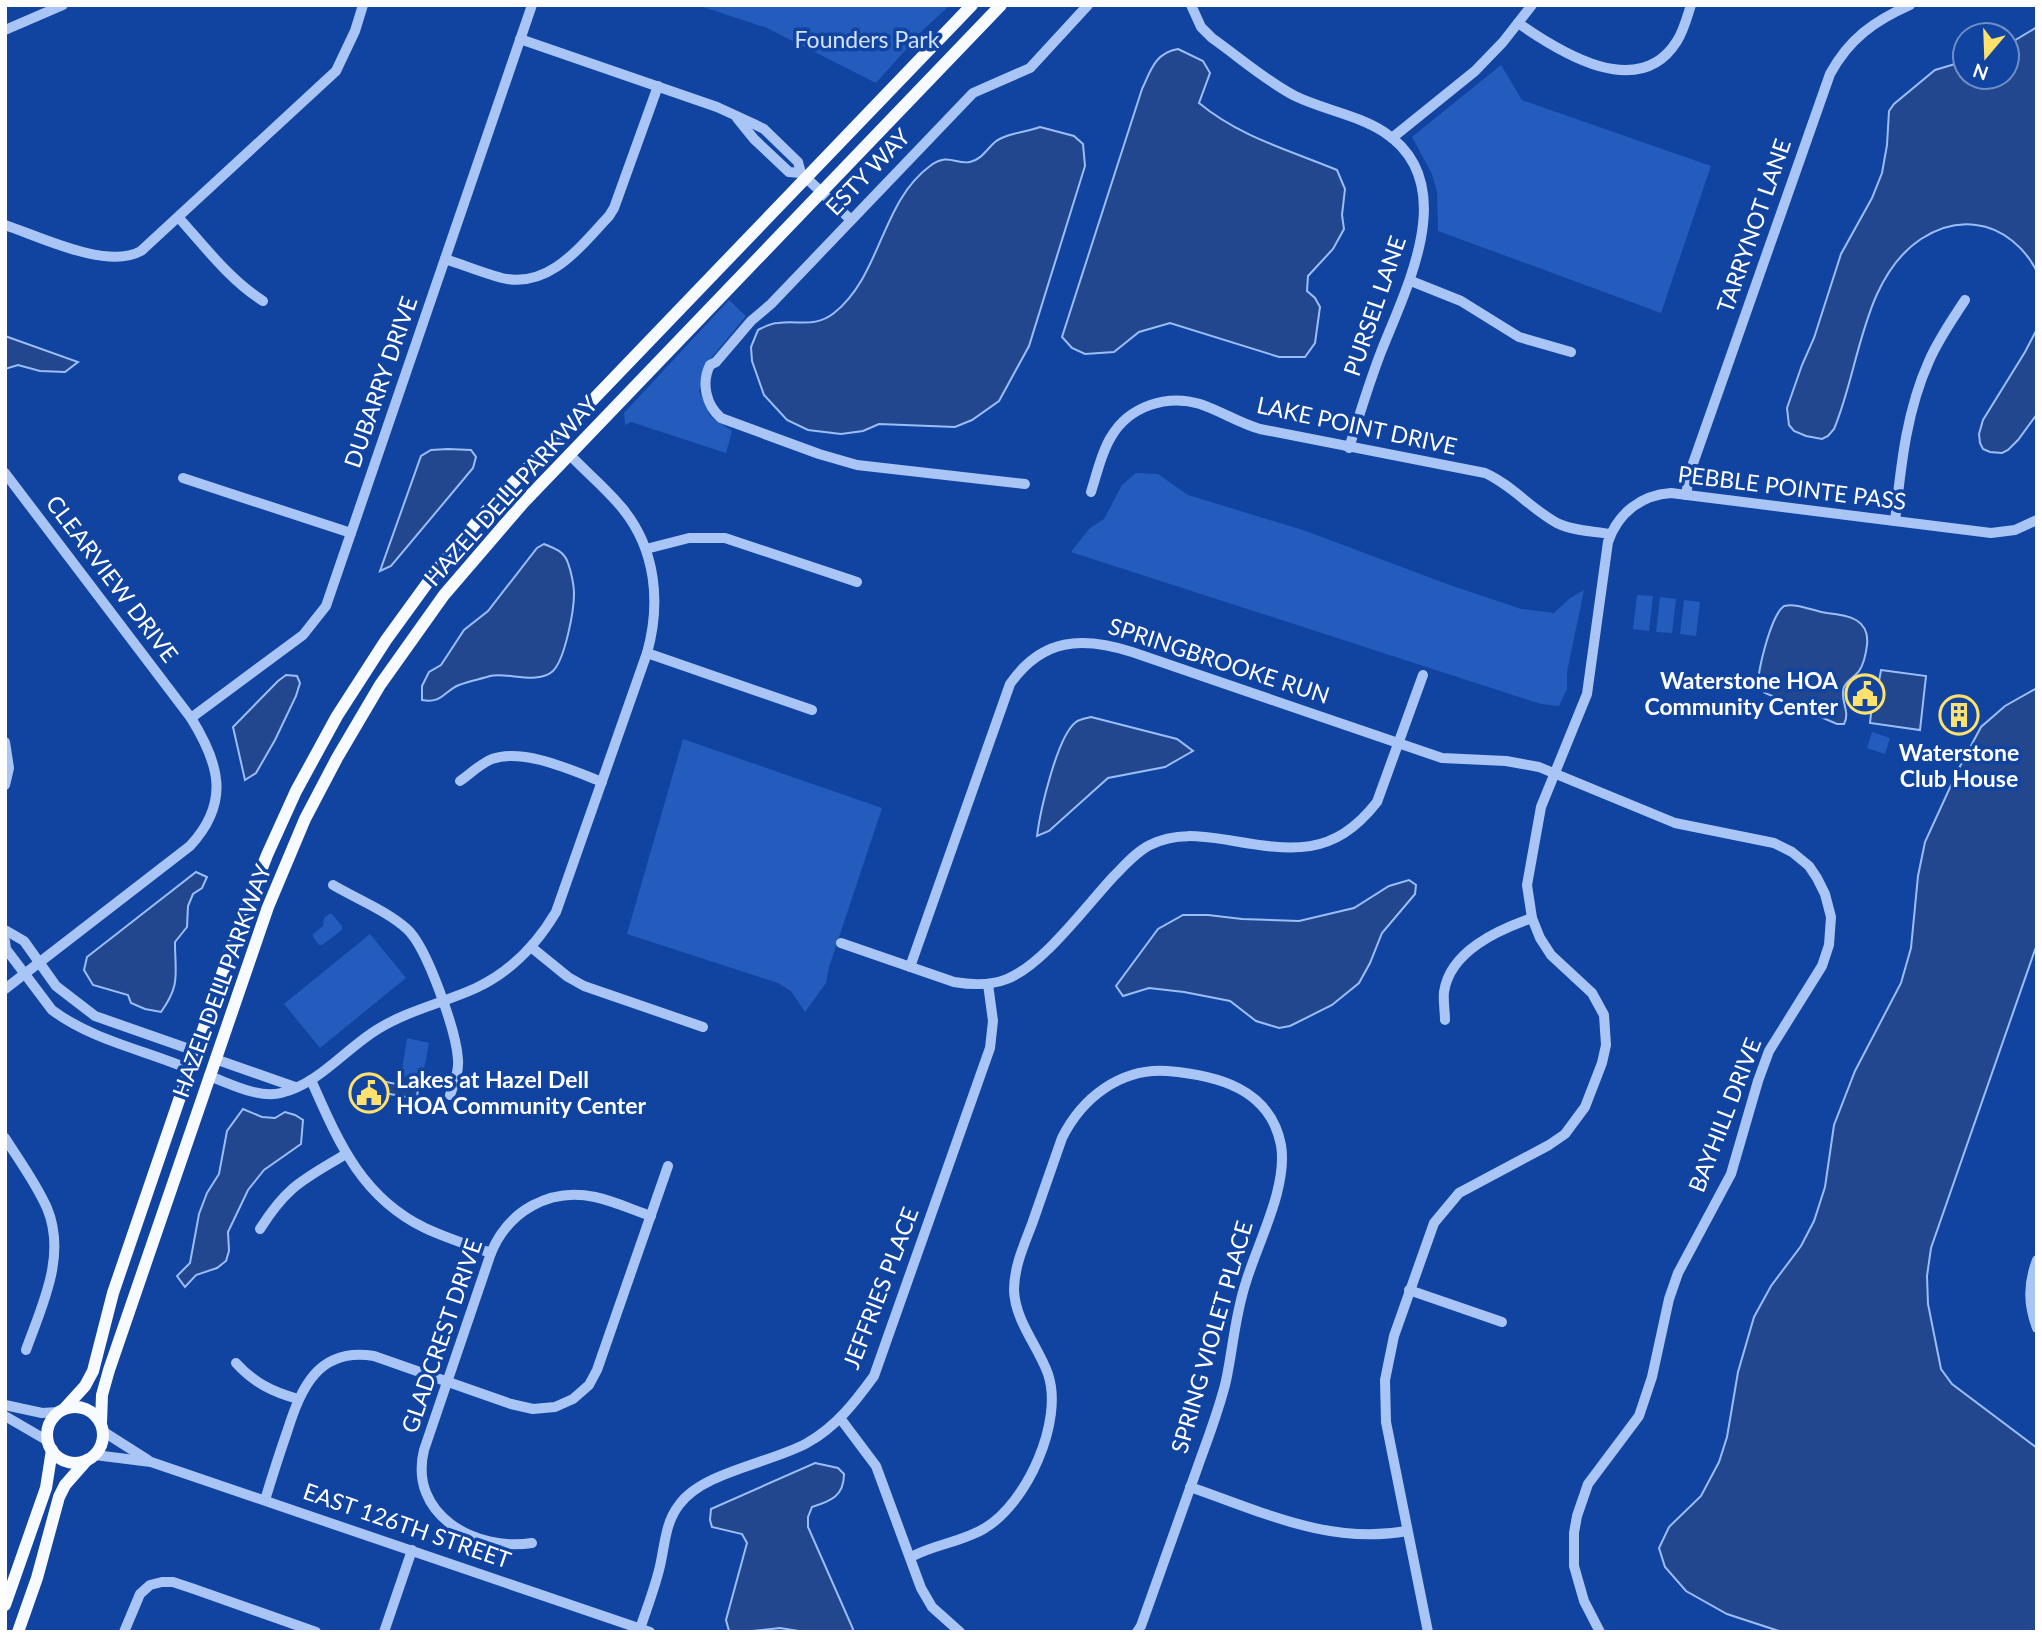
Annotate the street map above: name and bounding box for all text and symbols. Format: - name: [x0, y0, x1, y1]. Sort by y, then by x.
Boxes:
- north arrow: [1951, 21, 2021, 91]
- park label: Founders Park: [795, 25, 940, 53]
- text: N: [1970, 59, 1991, 86]
- street label: ESTY WAY: [819, 122, 916, 220]
- street label: TARRYNOT LANE: [1710, 135, 1796, 316]
- street label: PURSEL LANE: [1337, 232, 1411, 379]
- street label: DUBARRY DRIVE: [338, 292, 422, 471]
- street label: HAZEL DELL PARKWAY: [418, 389, 603, 591]
- street label: LAKE POINT DRIVE: [1255, 390, 1460, 460]
- street label: PEBBLE POINTE PASS: [1676, 459, 1908, 515]
- street label: CLEARVIEW DRIVE: [41, 489, 185, 667]
- street label: SPRINGBROOKE RUN: [1105, 611, 1333, 709]
- place label: Waterstone HOA Community Center: [1644, 666, 1839, 720]
- public building icon: Waterstone HOA Community Center: [1844, 673, 1886, 715]
- building icon: Waterstone Club House: [1938, 694, 1980, 736]
- place label: Waterstone Club House: [1899, 738, 2019, 792]
- street label: HAZEL DELL PARKWAY: [166, 860, 276, 1101]
- street label: BAYHILL DRIVE: [1682, 1034, 1766, 1196]
- place label: Lakes at Hazel Dell HOA Community Center: [396, 1065, 647, 1119]
- public building icon: Lakes at Hazel Dell HOA Community Center: [348, 1072, 390, 1114]
- street label: JEFFRIES PLACE: [836, 1203, 924, 1372]
- street label: SPRING VIOLET PLACE: [1164, 1217, 1258, 1456]
- street label: GLADCREST DRIVE: [395, 1235, 487, 1436]
- street label: EAST 126TH STREET: [300, 1476, 515, 1574]

